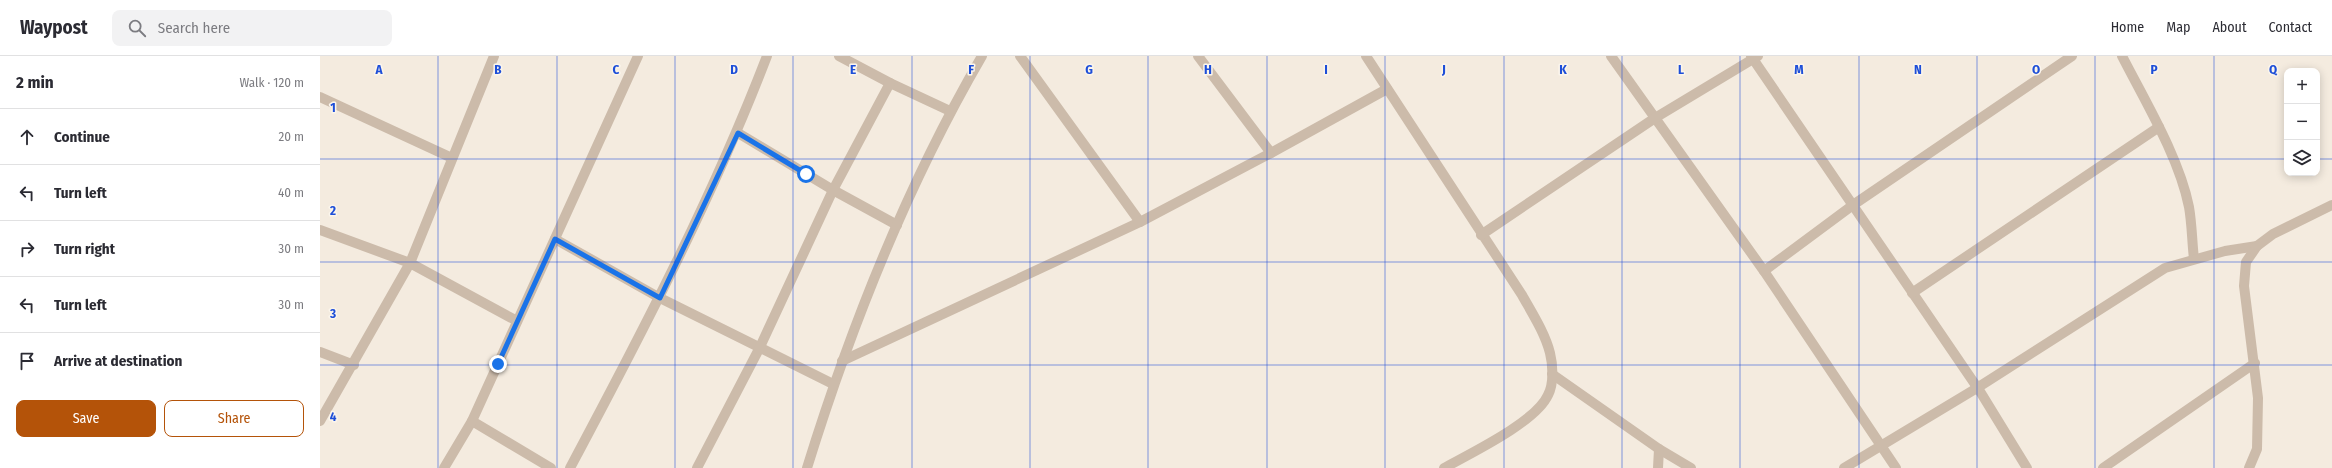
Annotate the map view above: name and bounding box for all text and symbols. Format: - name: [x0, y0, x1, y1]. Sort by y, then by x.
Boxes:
- search box: [112, 10, 392, 46]
- text: Waypost: [20, 16, 88, 39]
- icon: search: [126, 17, 148, 39]
- text: Search here: [158, 19, 230, 37]
- text: Home: [2111, 19, 2144, 36]
- text: Map: [2166, 19, 2190, 36]
- text: About: [2212, 19, 2247, 36]
- text: Contact: [2269, 19, 2312, 36]
- text: A: [374, 62, 383, 77]
- text: B: [494, 62, 502, 77]
- text: C: [613, 62, 620, 77]
- text: D: [730, 62, 738, 77]
- text: E: [850, 62, 856, 77]
- text: F: [968, 62, 974, 77]
- text: G: [1085, 62, 1093, 77]
- text: H: [1204, 62, 1212, 77]
- text: I: [1324, 62, 1328, 77]
- text: J: [1441, 62, 1446, 77]
- text: K: [1559, 62, 1567, 77]
- text: L: [1678, 62, 1684, 77]
- text: M: [1794, 62, 1804, 77]
- text: N: [1914, 62, 1922, 77]
- text: O: [2032, 62, 2040, 77]
- text: P: [2150, 62, 2158, 77]
- text: Q: [2269, 62, 2278, 77]
- map controls: [2284, 68, 2320, 176]
- button: +: [2284, 68, 2320, 104]
- text: 2 min: [16, 72, 54, 93]
- text: Walk · 120 m: [239, 75, 304, 90]
- text: 1: [330, 100, 336, 115]
- button: −: [2284, 104, 2320, 140]
- icon: ahead: [16, 126, 38, 148]
- text: Continue: [54, 128, 110, 146]
- text: 20 m: [278, 129, 304, 144]
- button: layers: [2284, 140, 2320, 176]
- route start: [797, 165, 815, 183]
- icon: left: [16, 182, 38, 204]
- text: Turn left: [54, 184, 107, 202]
- text: 40 m: [278, 185, 304, 200]
- text: 2: [329, 203, 336, 218]
- icon: right: [16, 238, 38, 260]
- text: Turn right: [54, 240, 115, 258]
- text: 30 m: [278, 241, 304, 256]
- icon: left: [16, 294, 38, 316]
- text: Turn left: [54, 296, 107, 314]
- text: 30 m: [278, 297, 304, 312]
- text: 3: [329, 306, 336, 321]
- icon: arrive: [16, 350, 38, 372]
- text: Arrive at destination: [54, 352, 182, 370]
- route end: [489, 355, 507, 373]
- button: Save: [16, 400, 156, 437]
- button: Share: [164, 400, 304, 437]
- text: 4: [330, 409, 337, 424]

